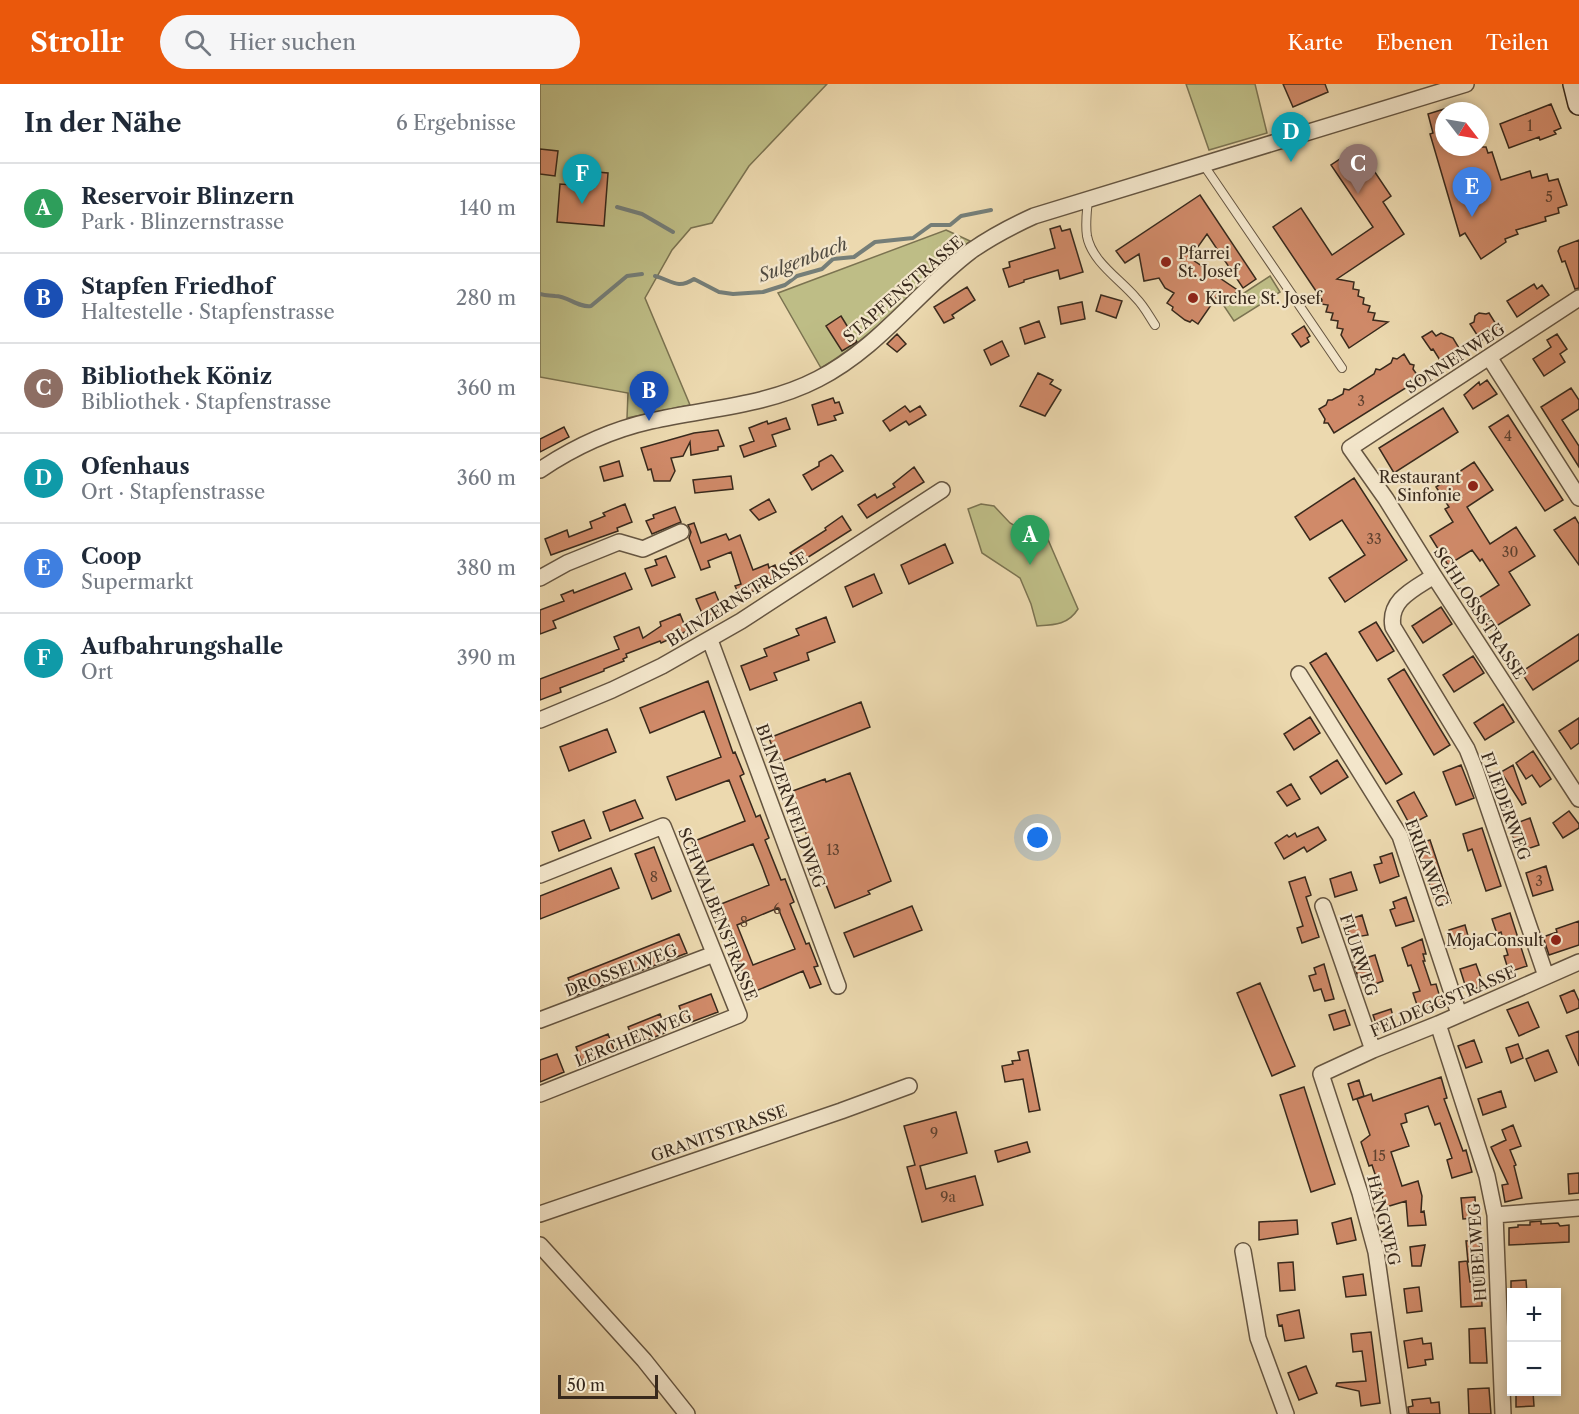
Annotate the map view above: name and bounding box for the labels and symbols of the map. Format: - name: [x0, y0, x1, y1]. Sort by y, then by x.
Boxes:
- north arrow: [1435, 102, 1489, 156]
- pin: D: [1272, 112, 1311, 162]
- house number: 1: [1527, 117, 1533, 135]
- pin: C: [1338, 144, 1378, 194]
- pin: F: [562, 154, 602, 204]
- pin: E: [1452, 168, 1492, 217]
- house number: 5: [1545, 188, 1553, 206]
- street label: STAPFENSTRASSE: [839, 231, 967, 347]
- water label: Sulgenbach: [754, 233, 851, 287]
- place label: Pfarrei St. Josef: [1178, 243, 1241, 281]
- marker: Pfarrei St. Josef: [1159, 255, 1173, 269]
- place label: Kirche St. Josef: [1205, 288, 1323, 308]
- marker: Kirche St. Josef: [1186, 291, 1200, 305]
- street label: SONNENWEG: [1401, 318, 1509, 398]
- pin: B: [630, 372, 668, 421]
- house number: 3: [1357, 392, 1365, 410]
- house number: 4: [1504, 427, 1512, 445]
- place label: Restaurant Sinfonie: [1379, 467, 1461, 505]
- marker: Restaurant Sinfonie: [1466, 479, 1480, 493]
- pin: A: [1010, 516, 1050, 565]
- house number: 33: [1366, 530, 1382, 548]
- street label: SCHLOSSSTRASSE: [1430, 543, 1530, 683]
- house number: 30: [1502, 543, 1518, 561]
- street label: BLINZERNSTRASSE: [663, 547, 811, 651]
- street label: BLINZERNFELDWEG: [752, 721, 830, 891]
- street label: FLIEDERWEG: [1477, 749, 1535, 863]
- street label: ERIKAWEG: [1401, 816, 1453, 910]
- your location: [1023, 823, 1052, 852]
- street label: SCHWALBENSTRASSE: [674, 825, 762, 1003]
- house number: 13: [826, 841, 840, 859]
- house number: 8: [650, 868, 658, 886]
- house number: 3: [1535, 872, 1543, 890]
- house number: 6: [773, 900, 781, 918]
- street label: FLURWEG: [1336, 911, 1382, 999]
- house number: 8: [740, 913, 748, 931]
- place label: MojaConsult: [1446, 930, 1544, 950]
- marker: MojaConsult: [1549, 933, 1563, 947]
- street label: DROSSELWEG: [562, 939, 680, 1001]
- street label: FELDEGGSTRASSE: [1367, 961, 1519, 1041]
- street label: LERCHENWEG: [571, 1005, 695, 1071]
- street label: GRANITSTRASSE: [648, 1100, 790, 1166]
- house number: 9: [930, 1124, 938, 1142]
- house number: 15: [1372, 1147, 1386, 1165]
- street label: HANGWEG: [1363, 1173, 1405, 1268]
- house number: 9a: [940, 1188, 956, 1206]
- street label: HUBELWEG: [1464, 1202, 1490, 1302]
- scale bar: [558, 1372, 658, 1400]

